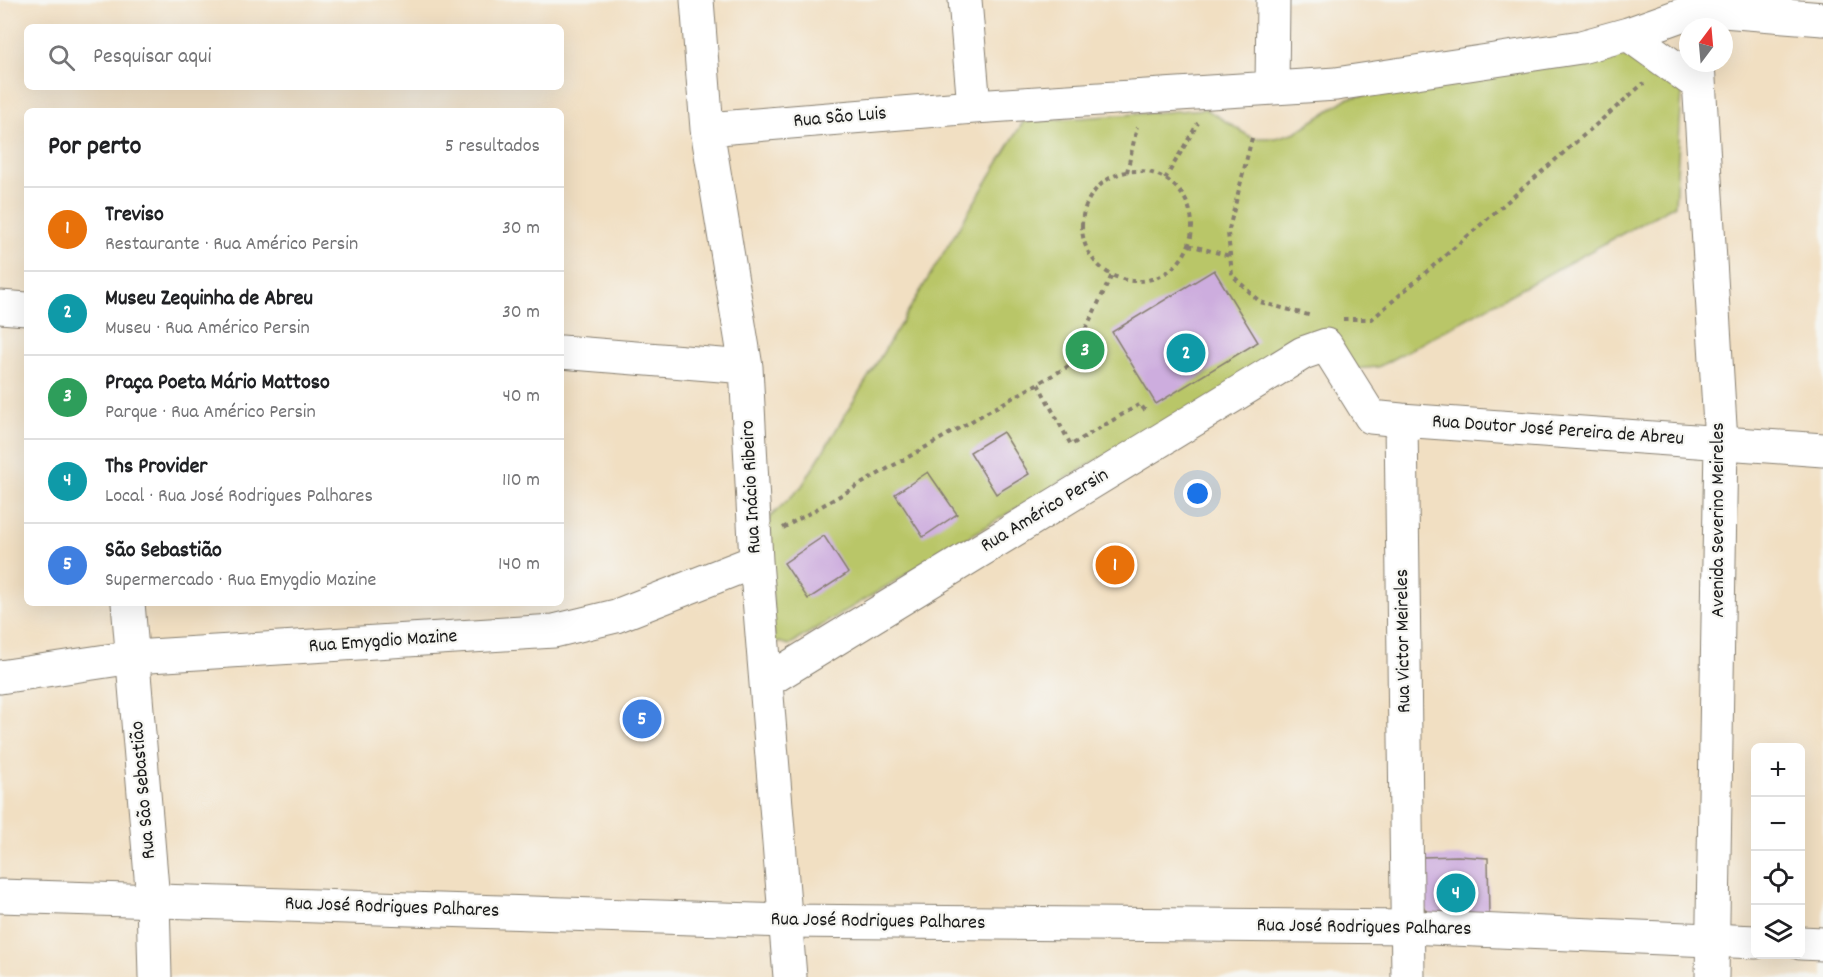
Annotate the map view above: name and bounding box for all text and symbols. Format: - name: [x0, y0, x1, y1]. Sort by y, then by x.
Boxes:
- north arrow: [1679, 18, 1733, 72]
- search box: [24, 24, 564, 90]
- icon: search: [45, 41, 78, 74]
- text: Pesquisar aqui: [93, 42, 212, 73]
- street label: Rua São Luis: [792, 100, 888, 136]
- text: Por perto: [48, 129, 141, 166]
- text: 5 resultados: [445, 133, 540, 161]
- text: Treviso: [105, 200, 164, 231]
- text: 1: [65, 215, 70, 243]
- text: 30 m: [502, 215, 540, 243]
- text: Restaurante · Rua Américo Persin: [105, 231, 358, 259]
- text: Museu Zequinha de Abreu: [105, 284, 313, 315]
- text: 2: [63, 299, 72, 327]
- text: 30 m: [502, 299, 540, 327]
- text: Museu · Rua Américo Persin: [105, 315, 310, 343]
- pin: 3: [1066, 328, 1104, 372]
- pin: 2: [1166, 330, 1206, 376]
- text: Praça Poeta Mário Mattoso: [105, 368, 330, 399]
- text: 3: [63, 383, 72, 411]
- text: 40 m: [502, 383, 540, 411]
- text: Parque · Rua Américo Persin: [105, 399, 316, 427]
- street label: Rua Doutor José Pereira de Abreu: [1431, 408, 1685, 454]
- street label: Rua Inácio Ribeiro: [735, 419, 769, 555]
- street label: Avenida Severino Meireles: [1705, 422, 1733, 618]
- text: Ths Provider: [105, 452, 207, 483]
- street label: Rua Américo Persin: [976, 462, 1114, 560]
- text: 4: [63, 467, 72, 495]
- text: 110 m: [502, 467, 540, 495]
- your location: [1183, 479, 1212, 508]
- text: Local · Rua José Rodrigues Palhares: [105, 483, 373, 511]
- text: São Sebastião: [105, 536, 222, 567]
- pin: 1: [1096, 542, 1134, 588]
- text: 5: [63, 551, 72, 579]
- text: 140 m: [498, 551, 540, 579]
- text: Supermercado · Rua Emygdio Mazine: [105, 567, 376, 595]
- street label: Rua Victor Meireles: [1389, 569, 1419, 713]
- street label: Rua Emygdio Mazine: [308, 623, 458, 661]
- pin: 5: [622, 696, 662, 742]
- street label: Rua São Sebastião: [124, 720, 164, 860]
- map controls: [1751, 743, 1805, 959]
- button: +: [1751, 743, 1805, 797]
- button: −: [1751, 797, 1805, 851]
- button: locate: [1751, 851, 1805, 905]
- pin: 4: [1436, 870, 1476, 916]
- street label: Rua José Rodrigues Palhares: [284, 890, 500, 926]
- button: layers: [1751, 905, 1805, 959]
- street label: Rua José Rodrigues Palhares: [770, 906, 986, 938]
- street label: Rua José Rodrigues Palhares: [1256, 912, 1472, 944]

